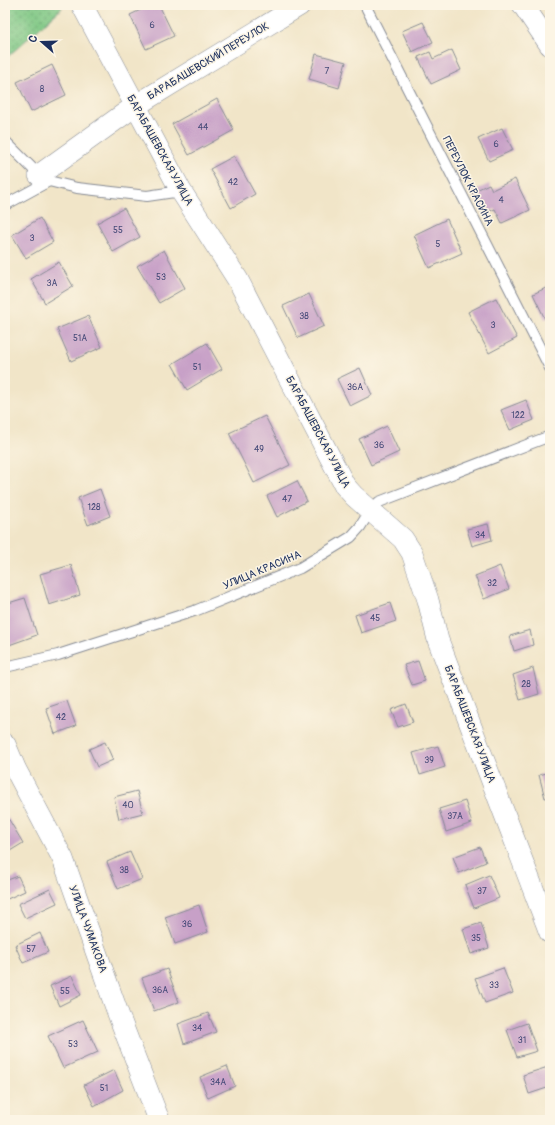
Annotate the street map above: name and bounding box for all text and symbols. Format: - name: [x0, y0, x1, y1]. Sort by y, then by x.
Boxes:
- street label: БАРАБАШЕВСКИЙ ПЕРЕУЛОК: [145, 19, 271, 103]
- house number: 6: [149, 20, 155, 31]
- north arrow: [22, 22, 62, 62]
- text: С: [26, 33, 40, 44]
- house number: 7: [325, 66, 330, 77]
- house number: 8: [40, 84, 45, 95]
- street label: БАРАБАШЕВСКАЯ УЛИЦА: [124, 92, 196, 208]
- house number: 44: [198, 122, 209, 133]
- street label: ПЕРЕУЛОК КРАСИНА: [440, 134, 496, 228]
- house number: 6: [493, 139, 499, 150]
- house number: 42: [228, 177, 238, 188]
- house number: 4: [498, 195, 504, 206]
- house number: 55: [113, 225, 123, 236]
- house number: 3: [29, 233, 35, 244]
- house number: 5: [436, 239, 441, 250]
- house number: 53: [156, 272, 166, 283]
- house number: 3А: [47, 278, 58, 289]
- house number: 38: [299, 311, 309, 322]
- house number: 3: [490, 320, 496, 331]
- house number: 51А: [73, 333, 87, 344]
- house number: 51: [193, 362, 201, 373]
- street label: БАРАБАШЕВСКАЯ УЛИЦА: [283, 374, 353, 490]
- house number: 36А: [347, 382, 363, 393]
- house number: 122: [511, 410, 525, 421]
- house number: 36: [374, 440, 384, 451]
- house number: 49: [254, 444, 264, 455]
- house number: 47: [282, 494, 292, 505]
- house number: 128: [87, 502, 101, 513]
- house number: 34: [475, 530, 486, 541]
- street label: УЛИЦА КРАСИНА: [221, 548, 303, 592]
- house number: 32: [487, 578, 497, 589]
- house number: 45: [370, 613, 380, 624]
- street label: БАРАБАШЕВСКАЯ УЛИЦА: [442, 663, 498, 785]
- house number: 28: [521, 679, 531, 690]
- house number: 42: [56, 712, 66, 723]
- house number: 39: [424, 755, 434, 766]
- house number: 40: [122, 800, 134, 811]
- house number: 37А: [447, 811, 463, 822]
- house number: 38: [119, 865, 129, 876]
- street label: УЛИЦА ЧУМАКОВА: [66, 884, 110, 974]
- house number: 37: [477, 886, 487, 897]
- house number: 36: [182, 919, 192, 930]
- house number: 35: [471, 933, 481, 944]
- house number: 57: [26, 944, 36, 955]
- house number: 33: [489, 980, 499, 991]
- house number: 36А: [152, 985, 168, 996]
- house number: 55: [60, 986, 70, 997]
- house number: 34: [192, 1023, 203, 1034]
- house number: 31: [518, 1035, 526, 1046]
- house number: 53: [68, 1039, 78, 1050]
- house number: 34А: [210, 1077, 226, 1088]
- house number: 51: [100, 1083, 108, 1094]

